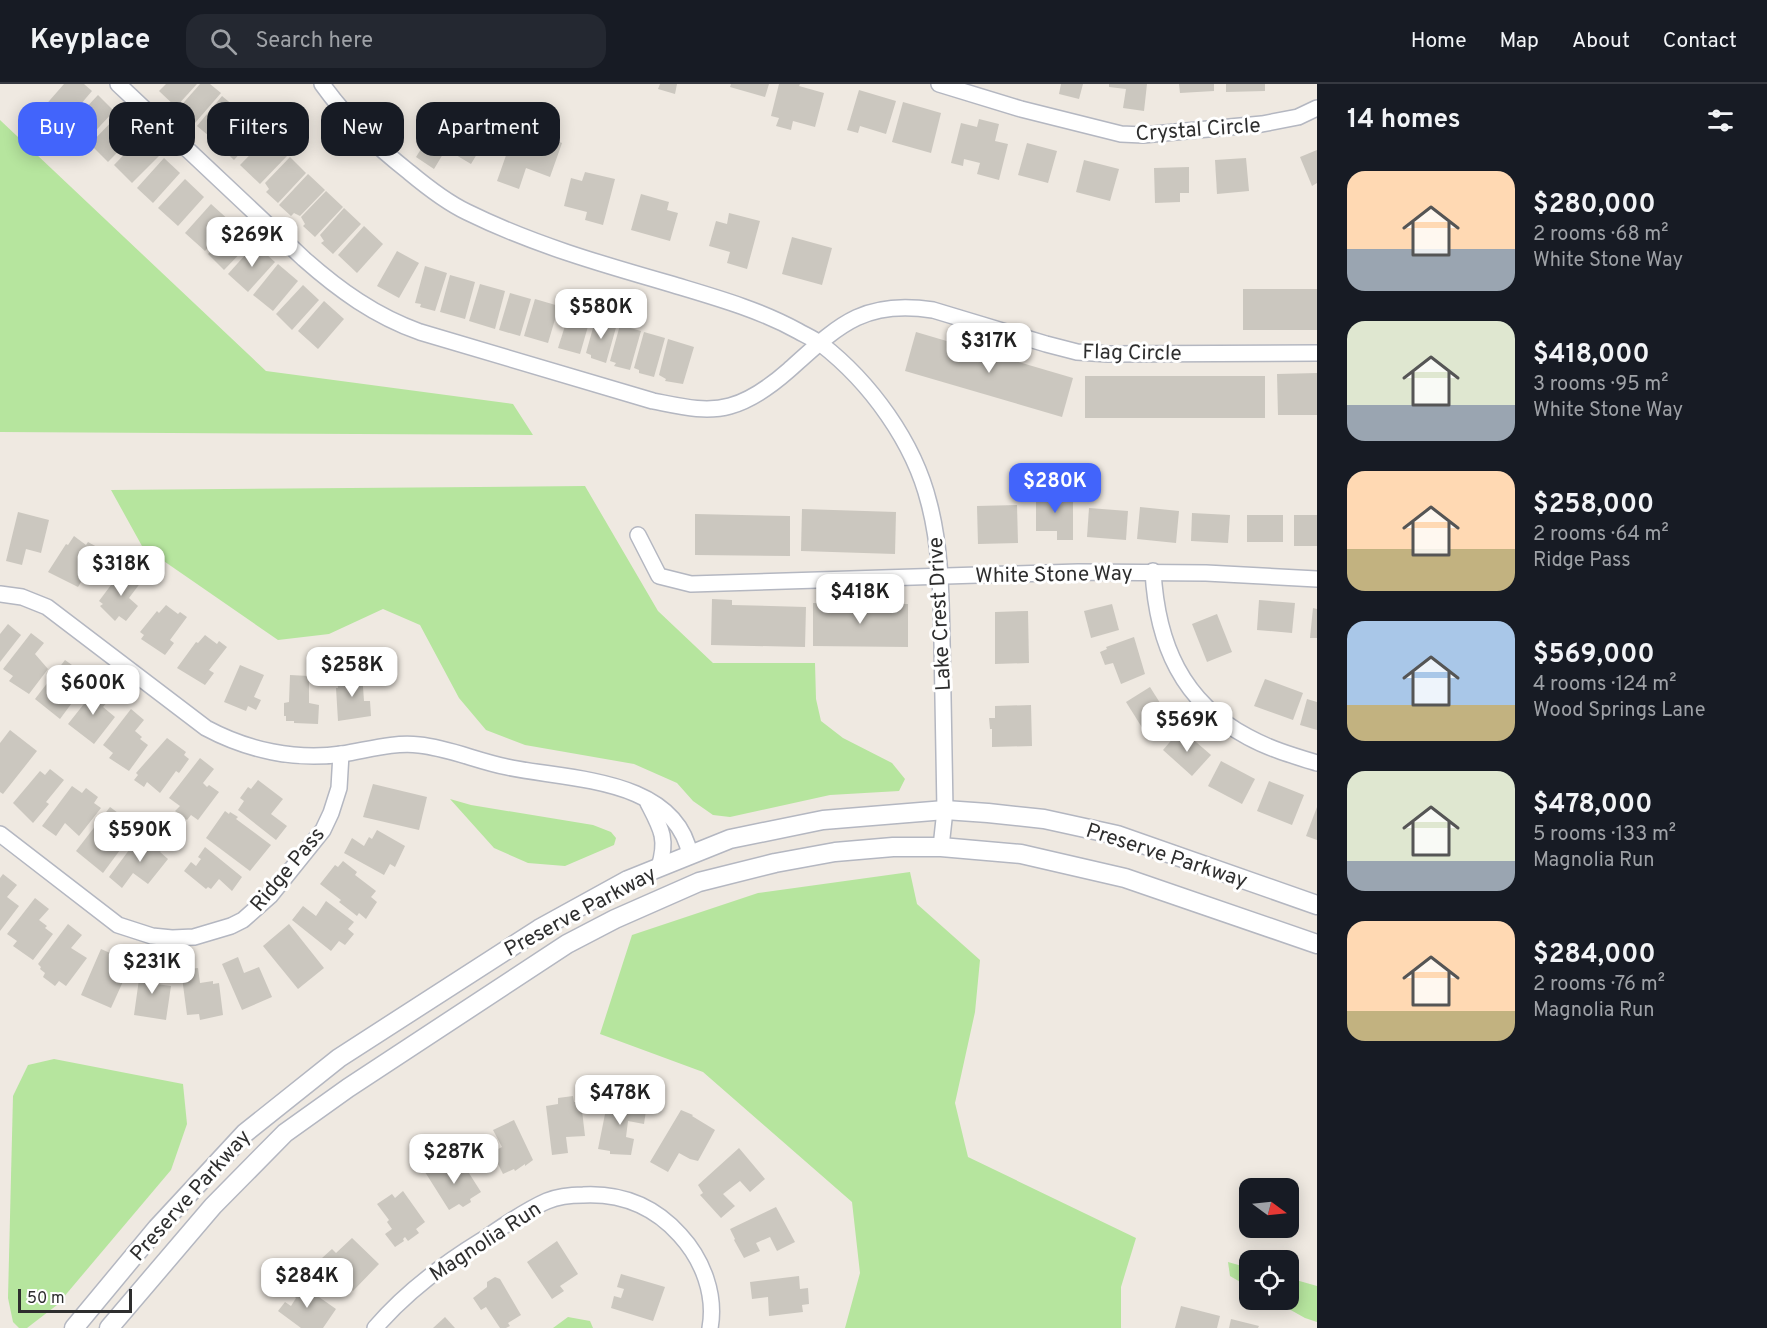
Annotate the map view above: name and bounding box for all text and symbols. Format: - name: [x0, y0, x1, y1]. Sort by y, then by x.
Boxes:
- search box: [186, 14, 606, 68]
- text: Keyplace: [30, 23, 150, 59]
- icon: search: [207, 25, 240, 58]
- text: Search here: [255, 28, 373, 55]
- text: Home: [1411, 28, 1467, 55]
- text: Map: [1500, 28, 1539, 55]
- text: About: [1572, 28, 1630, 55]
- text: Contact: [1663, 28, 1737, 55]
- chip: Buy: [18, 102, 97, 156]
- chip: Rent: [109, 102, 195, 156]
- chip: Filters: [207, 102, 309, 156]
- chip: New: [321, 102, 404, 156]
- chip: Apartment: [416, 102, 560, 156]
- text: 14 homes: [1347, 104, 1461, 137]
- icon: filters: [1704, 104, 1737, 137]
- street label: Crystal Circle: [1135, 113, 1262, 148]
- text: $280,000: [1533, 189, 1656, 222]
- icon: home: [1395, 195, 1467, 267]
- pin: $269K: [210, 217, 294, 268]
- text: 2 rooms · 68 m²: [1533, 222, 1669, 248]
- text: $269K: [220, 223, 284, 249]
- text: White Stone Way: [1533, 248, 1683, 274]
- pin: $580K: [559, 289, 643, 340]
- text: $580K: [569, 295, 633, 321]
- pin: $317K: [947, 323, 1031, 374]
- text: $317K: [961, 329, 1017, 355]
- street label: Flag Circle: [1082, 339, 1182, 368]
- text: $418,000: [1533, 339, 1650, 372]
- icon: home: [1395, 345, 1467, 417]
- text: 3 rooms · 95 m²: [1533, 372, 1669, 398]
- text: White Stone Way: [1533, 398, 1683, 424]
- pin: $280K: [1013, 463, 1097, 514]
- text: $280K: [1023, 469, 1087, 495]
- text: $258,000: [1533, 489, 1654, 522]
- icon: home: [1395, 495, 1467, 567]
- text: 2 rooms · 64 m²: [1533, 522, 1669, 548]
- street label: Lake Crest Drive: [923, 536, 958, 692]
- pin: $318K: [79, 546, 163, 597]
- text: Ridge Pass: [1533, 548, 1631, 574]
- text: $318K: [92, 552, 150, 578]
- street label: White Stone Way: [975, 561, 1133, 590]
- pin: $418K: [818, 574, 902, 625]
- text: $418K: [830, 580, 890, 606]
- text: $569,000: [1533, 639, 1655, 672]
- icon: home: [1395, 645, 1467, 717]
- pin: $258K: [310, 647, 394, 698]
- text: $258K: [320, 653, 384, 679]
- pin: $600K: [51, 665, 135, 716]
- text: $600K: [61, 671, 125, 697]
- text: 4 rooms · 124 m²: [1533, 672, 1676, 698]
- text: Wood Springs Lane: [1533, 698, 1705, 724]
- pin: $569K: [1145, 702, 1229, 753]
- text: $569K: [1155, 708, 1219, 734]
- text: $478,000: [1533, 789, 1652, 822]
- icon: home: [1395, 795, 1467, 867]
- pin: $590K: [98, 812, 182, 863]
- text: $590K: [108, 818, 172, 844]
- street label: Preserve Parkway: [1082, 818, 1251, 895]
- street label: Ridge Pass: [245, 822, 331, 918]
- text: 5 rooms · 133 m²: [1533, 822, 1676, 848]
- text: Magnolia Run: [1533, 848, 1655, 874]
- street label: Preserve Parkway: [500, 861, 661, 964]
- text: $284,000: [1533, 939, 1656, 972]
- pin: $231K: [110, 944, 194, 995]
- icon: home: [1395, 945, 1467, 1017]
- text: $231K: [123, 950, 181, 976]
- text: 2 rooms · 76 m²: [1533, 972, 1665, 998]
- text: Magnolia Run: [1533, 998, 1655, 1024]
- pin: $478K: [578, 1075, 662, 1126]
- text: $478K: [589, 1081, 651, 1107]
- street label: Preserve Parkway: [125, 1124, 257, 1268]
- pin: $287K: [412, 1134, 496, 1185]
- text: $287K: [423, 1140, 485, 1166]
- north arrow: [1239, 1178, 1299, 1238]
- map controls: [1239, 1178, 1299, 1310]
- street label: Magnolia Run: [425, 1196, 547, 1288]
- button: locate: [1239, 1250, 1299, 1310]
- pin: $284K: [265, 1258, 349, 1309]
- text: $284K: [275, 1264, 339, 1290]
- scale bar: [18, 1286, 132, 1314]
- text: 50 m: [27, 1289, 65, 1309]

